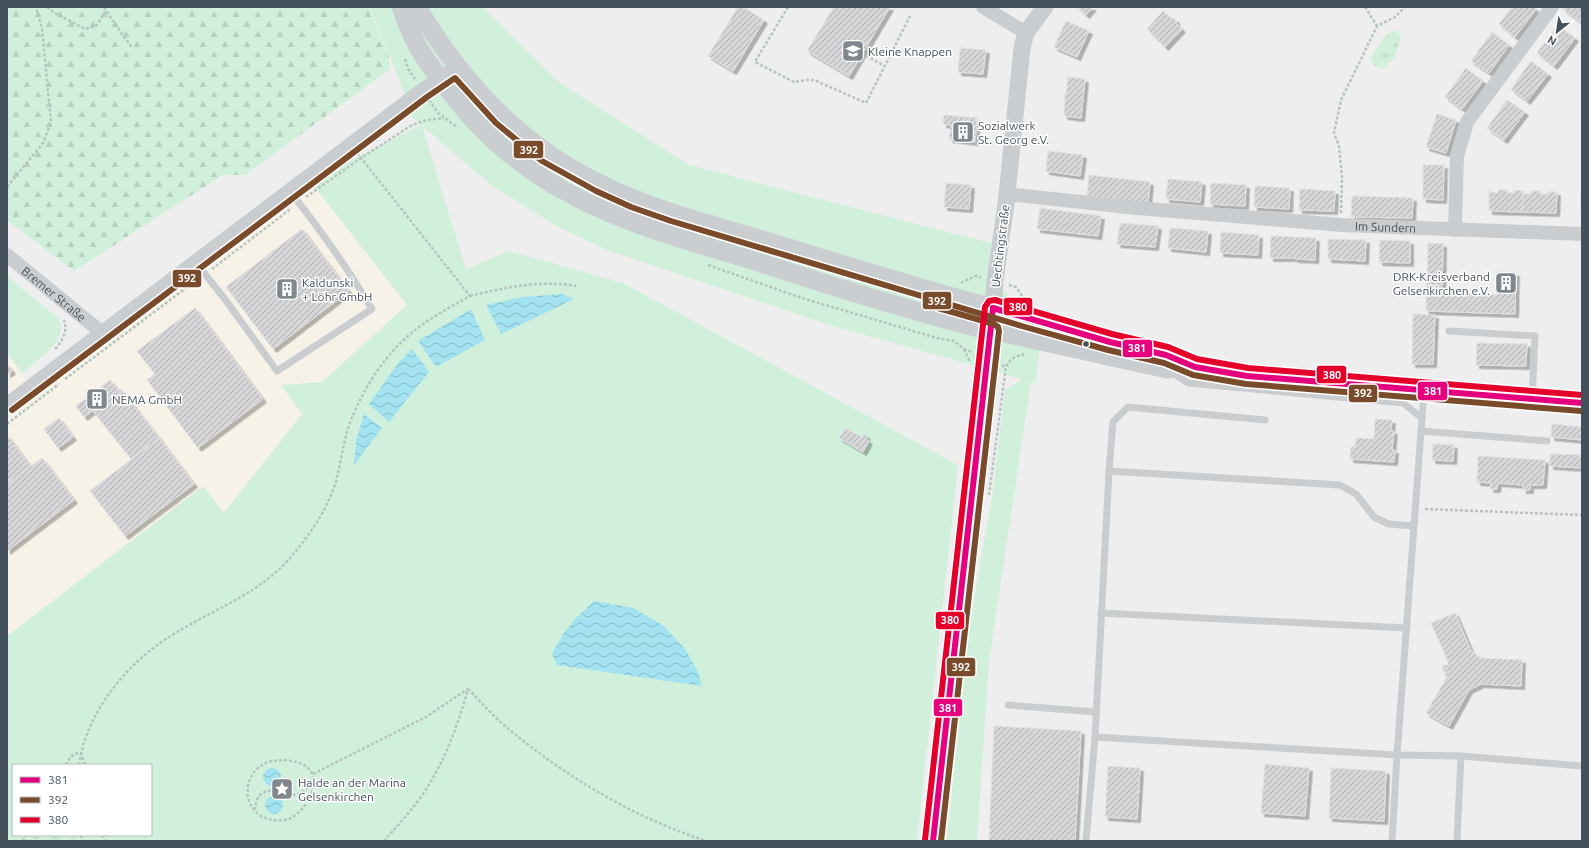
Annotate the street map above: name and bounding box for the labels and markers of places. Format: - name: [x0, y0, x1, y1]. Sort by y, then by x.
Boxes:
- school or university icon: Kleine Knappen: [840, 38, 866, 64]
- place label: Kleine Knappen: [868, 45, 952, 58]
- building icon: Sozialwerk St. Georg e.V.: [950, 119, 976, 145]
- place label: Sozialwerk St. Georg e.V.: [978, 119, 1049, 146]
- place label: DRK-Kreisverband Gelsenkirchen e.V.: [1393, 270, 1490, 297]
- building icon: DRK-Kreisverband Gelsenkirchen e.V.: [1493, 270, 1519, 296]
- building icon: Kaldunski + Löhr GmbH: [274, 276, 300, 302]
- place label: Kaldunski + Löhr GmbH: [302, 276, 373, 303]
- unlabelled marker: [1081, 339, 1091, 349]
- building icon: NEMA GmbH: [84, 386, 110, 412]
- place label: NEMA GmbH: [112, 393, 182, 406]
- place icon: Halde an der Marina Gelsenkirchen: [269, 776, 295, 802]
- place label: Halde an der Marina Gelsenkirchen: [298, 776, 406, 803]

